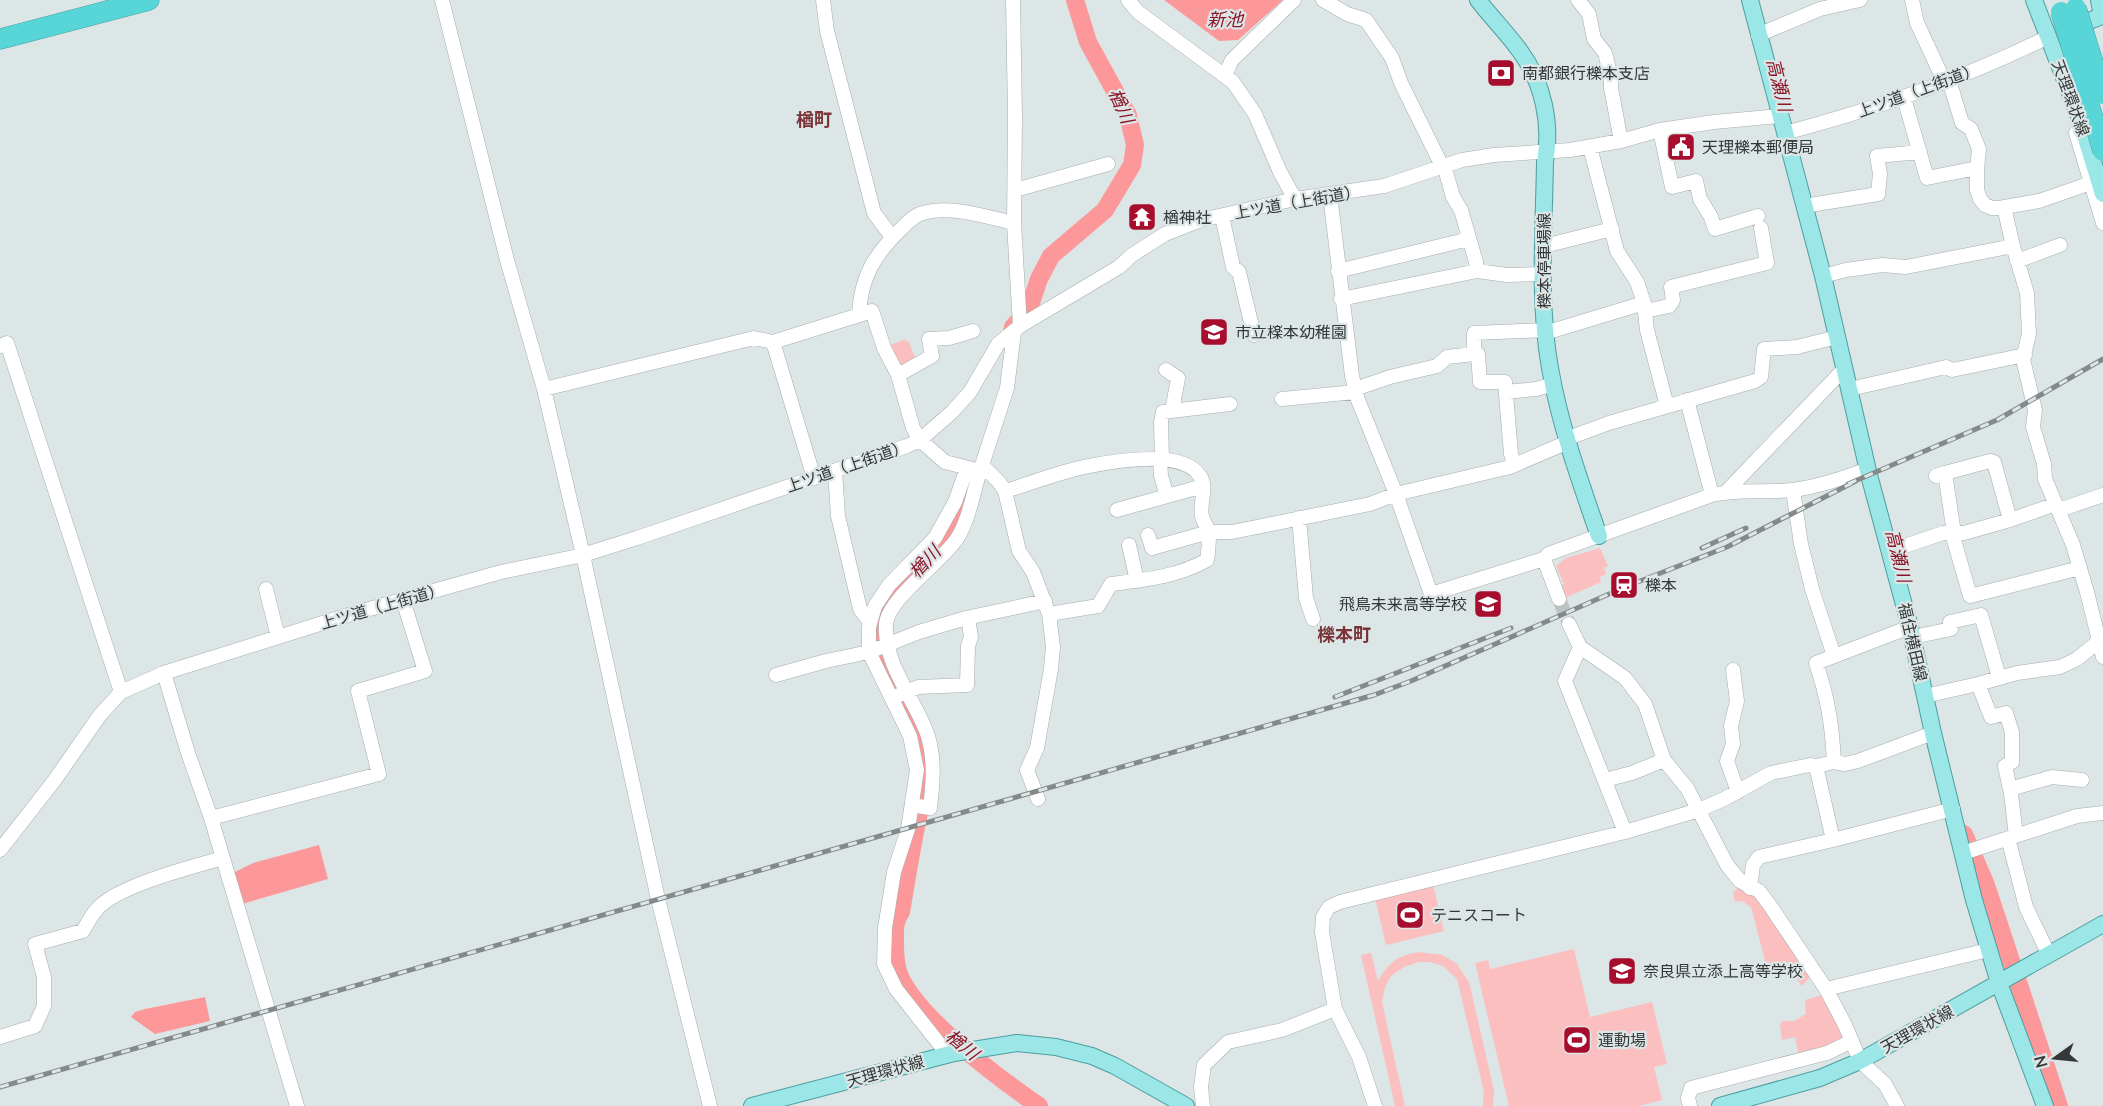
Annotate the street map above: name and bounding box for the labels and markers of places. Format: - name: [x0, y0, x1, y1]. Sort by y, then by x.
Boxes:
- bank icon: 南都銀行櫟本支店: [1485, 57, 1517, 89]
- place label: 南都銀行櫟本支店: [1522, 63, 1650, 85]
- public building icon: 天理櫟本郵便局: [1665, 131, 1697, 163]
- place label: 天理櫟本郵便局: [1702, 137, 1814, 159]
- temple icon: 楢神社: [1126, 201, 1158, 233]
- place label: 楢神社: [1163, 207, 1211, 229]
- school or university icon: 市立檪本幼稚園: [1198, 316, 1230, 348]
- place label: 市立檪本幼稚園: [1235, 322, 1347, 344]
- station icon: 櫟本: [1608, 569, 1640, 601]
- place label: 櫟本: [1645, 575, 1677, 597]
- school or university icon: 飛鳥未来高等学校: [1472, 588, 1504, 620]
- place label: 飛鳥未来高等学校: [1339, 594, 1467, 616]
- sports icon: テニスコート: [1394, 899, 1426, 931]
- place label: テニスコート: [1431, 905, 1527, 927]
- school or university icon: 奈良県立添上高等学校: [1606, 955, 1638, 987]
- place label: 奈良県立添上高等学校: [1643, 961, 1803, 983]
- sports icon: 運動場: [1561, 1024, 1593, 1056]
- place label: 運動場: [1598, 1030, 1646, 1052]

